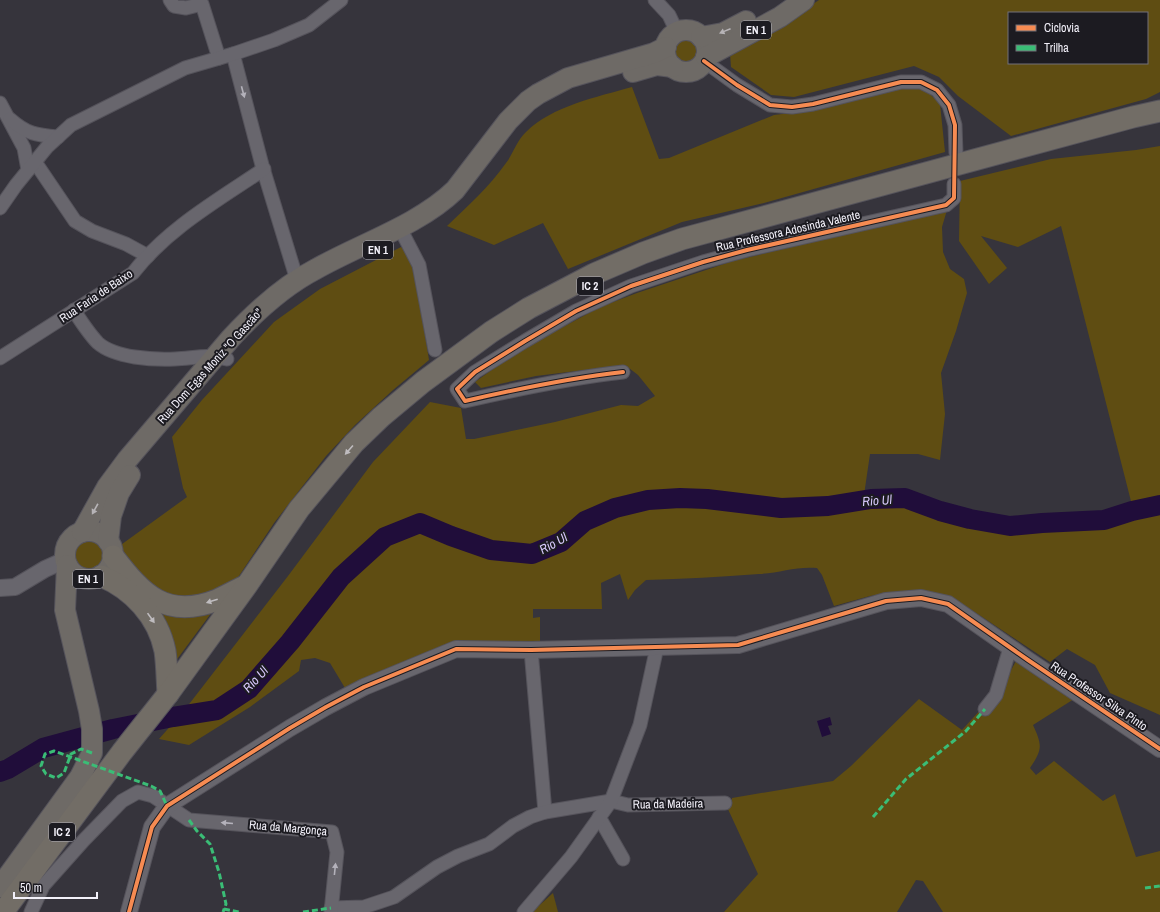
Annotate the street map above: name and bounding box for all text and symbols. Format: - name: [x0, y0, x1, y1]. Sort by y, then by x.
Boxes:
- legend: [1008, 12, 1148, 64]
- text: Ciclovia: [1044, 20, 1080, 36]
- road number: EN 1: [741, 21, 771, 39]
- one-way arrow: [720, 28, 731, 34]
- text: Trilha: [1044, 40, 1069, 56]
- one-way arrow: [240, 86, 246, 98]
- street label: Rua Professora Adosinda Valente: [714, 207, 862, 255]
- road number: EN 1: [363, 241, 393, 259]
- street label: Rua Faria de Baixo: [56, 266, 136, 326]
- road number: IC 2: [577, 277, 603, 295]
- street label: Rua Dom Egas Moniz "O Gascão": [154, 304, 267, 427]
- one-way arrow: [344, 444, 353, 455]
- water label: Rio Ul: [862, 491, 893, 510]
- one-way arrow: [92, 503, 98, 515]
- water label: Rio Ul: [536, 529, 571, 558]
- road number: EN 1: [73, 570, 103, 588]
- one-way arrow: [205, 598, 217, 604]
- one-way arrow: [147, 612, 155, 623]
- street label: Rua Professor Silva Pinto: [1048, 658, 1150, 734]
- water label: Rio Ul: [239, 662, 272, 696]
- street label: Rua da Madeira: [633, 795, 704, 813]
- street label: Rua da Margonça: [248, 817, 328, 839]
- one-way arrow: [221, 819, 233, 826]
- road number: IC 2: [49, 823, 75, 841]
- one-way arrow: [332, 863, 338, 875]
- scale bar: [14, 874, 97, 900]
- text: 50 m: [20, 880, 42, 896]

